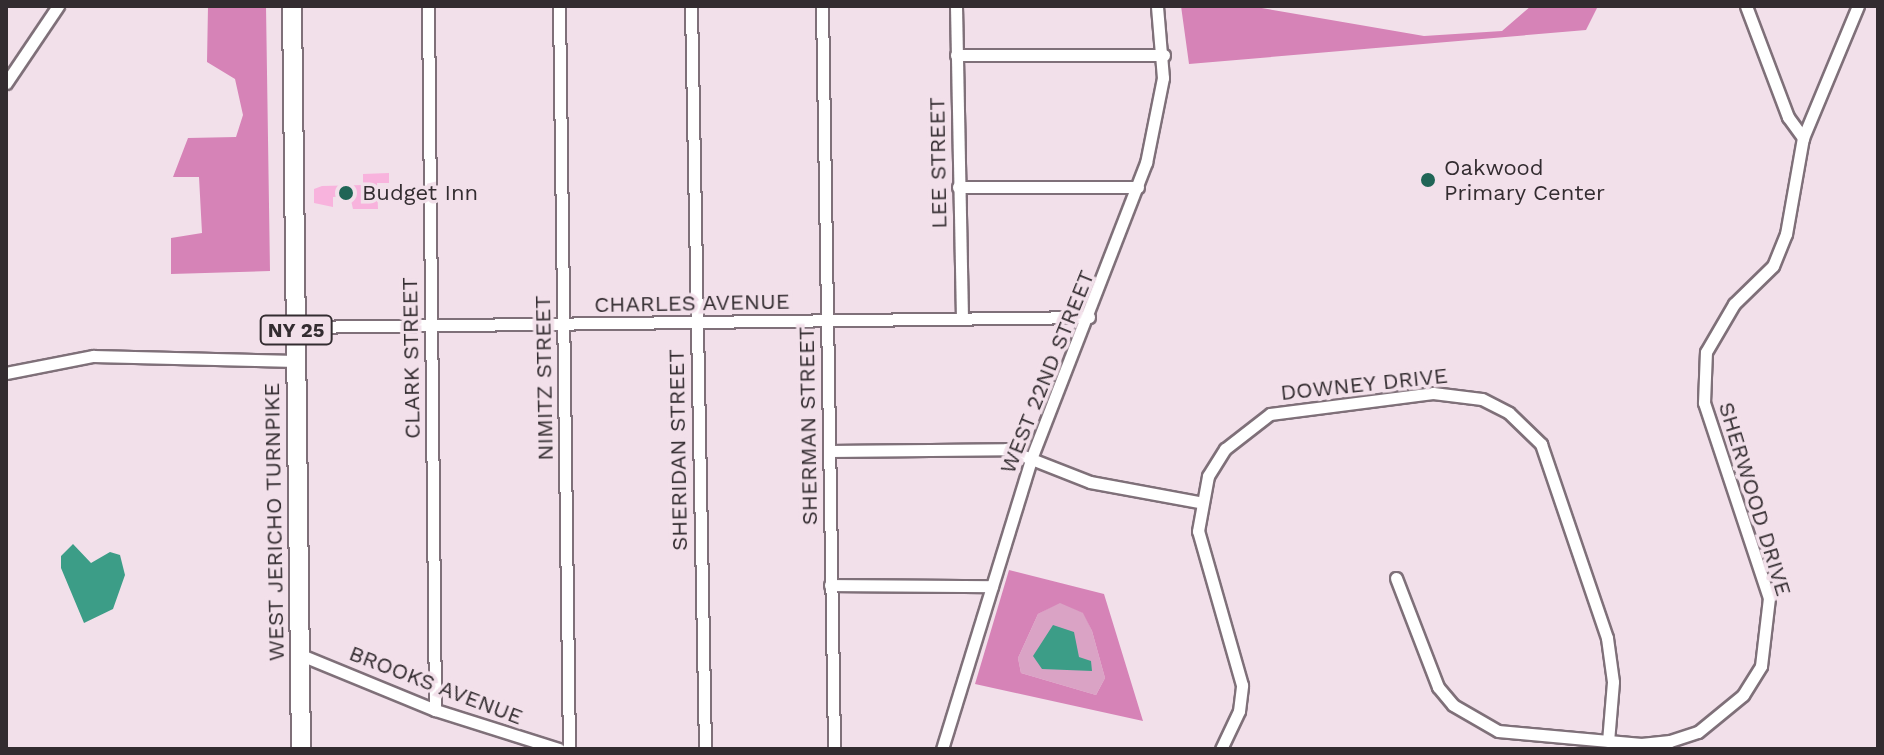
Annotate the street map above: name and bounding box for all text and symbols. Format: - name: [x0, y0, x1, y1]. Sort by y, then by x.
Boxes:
- street label: LEE STREET: [924, 97, 952, 229]
- place label: Oakwood Primary Center: [1444, 154, 1606, 206]
- marker: Oakwood Primary Center: [1419, 171, 1437, 189]
- place label: Budget Inn: [362, 180, 478, 206]
- marker: Budget Inn: [337, 184, 355, 202]
- street label: WEST 22ND STREET: [994, 266, 1100, 478]
- street label: CLARK STREET: [396, 277, 426, 439]
- street label: CHARLES AVENUE: [594, 288, 790, 318]
- street label: NIMITZ STREET: [529, 295, 559, 461]
- road number: NY 25: [258, 314, 334, 346]
- street label: SHERMAN STREET: [793, 326, 823, 526]
- street label: SHERIDAN STREET: [663, 349, 693, 551]
- street label: DOWNEY DRIVE: [1279, 362, 1449, 406]
- street label: WEST JERICHO TURNPIKE: [258, 382, 290, 662]
- street label: SHERWOOD DRIVE: [1713, 399, 1797, 599]
- street label: BROOKS AVENUE: [345, 640, 527, 730]

